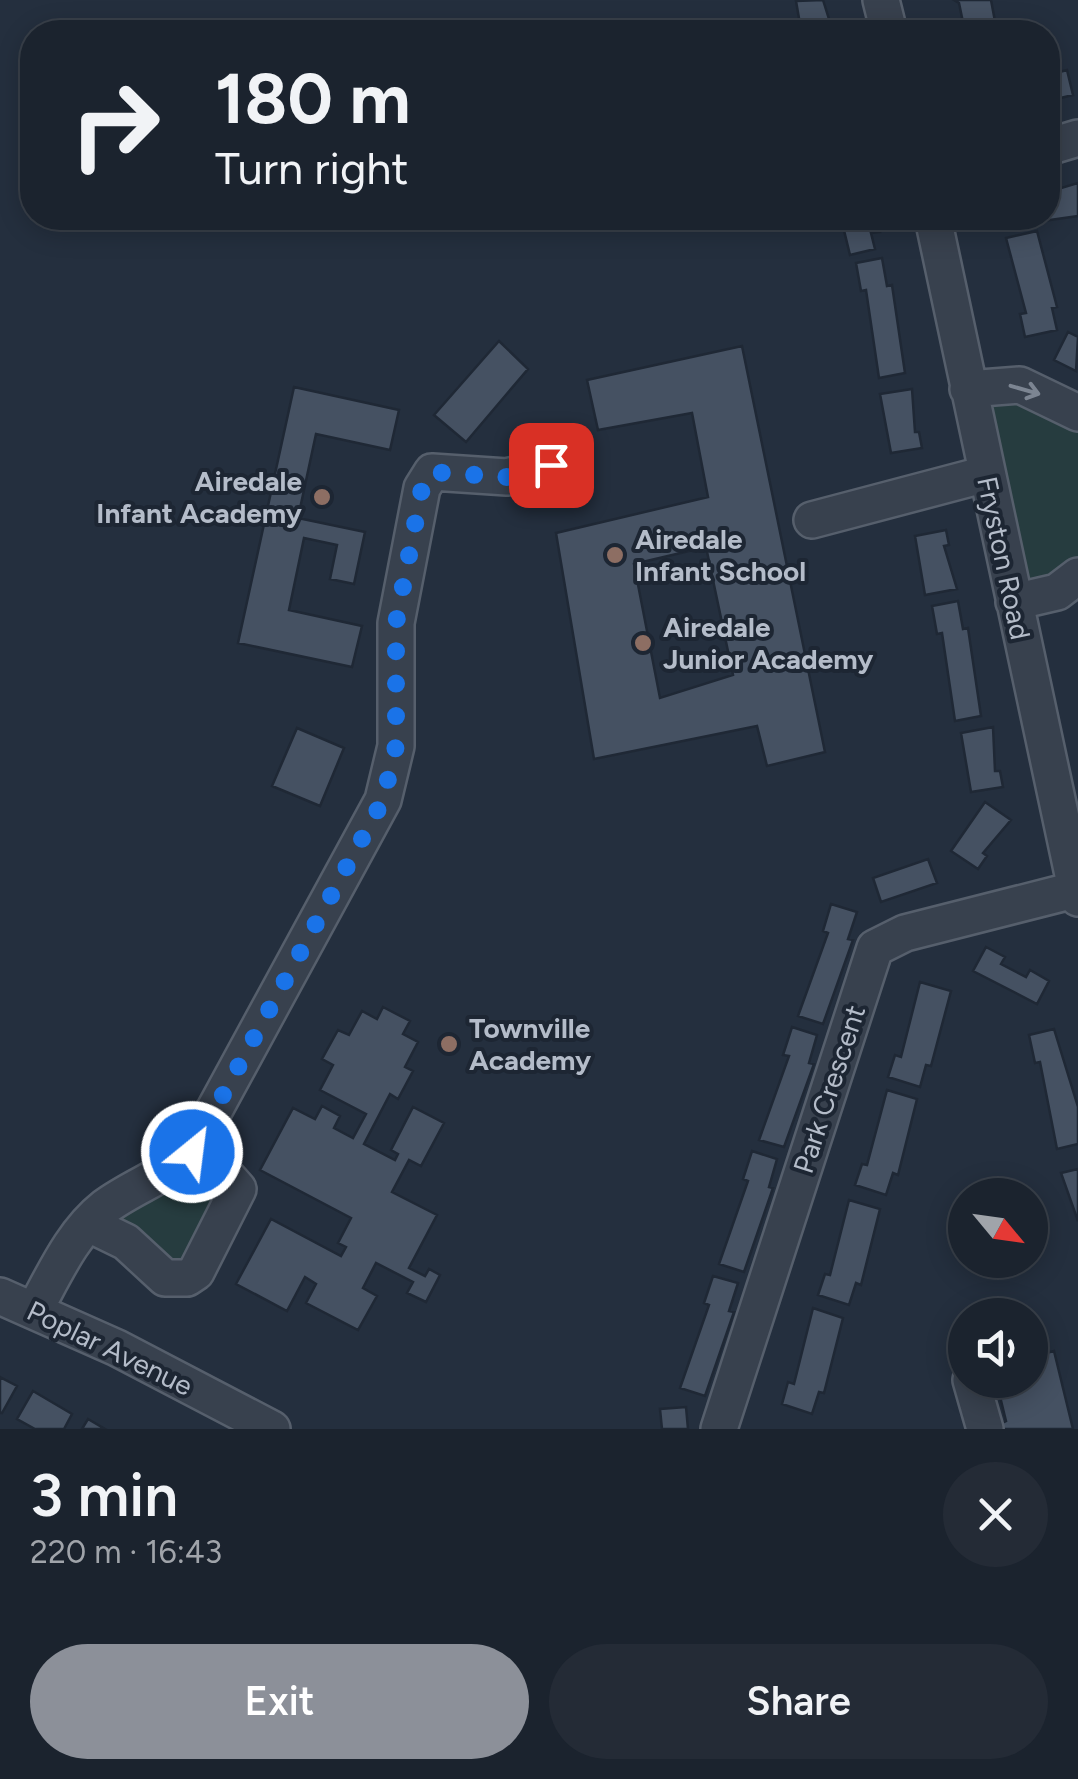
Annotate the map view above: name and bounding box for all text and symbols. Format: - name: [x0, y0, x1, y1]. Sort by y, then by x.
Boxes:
- text: 180 m: [215, 56, 410, 141]
- icon: right: [50, 60, 180, 190]
- text: Turn right: [215, 141, 408, 195]
- one-way arrow: [1009, 382, 1040, 401]
- pin: [509, 423, 594, 508]
- icon: arrive: [524, 438, 579, 493]
- place label: Airedale Infant Academy: [96, 464, 303, 530]
- street label: Fryston Road: [970, 473, 1038, 643]
- marker: Airedale Infant Academy: [311, 486, 333, 508]
- place label: Airedale Infant School: [635, 522, 806, 588]
- marker: Airedale Infant School: [604, 544, 626, 566]
- place label: Airedale Junior Academy: [663, 610, 874, 676]
- marker: Airedale Junior Academy: [632, 632, 654, 654]
- street label: Park Crescent: [786, 1001, 872, 1177]
- place label: Townville Academy: [469, 1011, 592, 1077]
- marker: Townville Academy: [438, 1033, 460, 1055]
- position arrow: [140, 1100, 244, 1204]
- north arrow: [948, 1178, 1048, 1278]
- map controls: [948, 1178, 1048, 1398]
- street label: Poplar Avenue: [22, 1293, 198, 1403]
- button: sound: [948, 1298, 1048, 1398]
- text: 3 min: [30, 1459, 178, 1531]
- button: close: [943, 1462, 1048, 1567]
- text: 220 m · 16:43: [30, 1533, 222, 1571]
- button: Exit: [30, 1644, 529, 1759]
- button: Share: [549, 1644, 1048, 1759]

